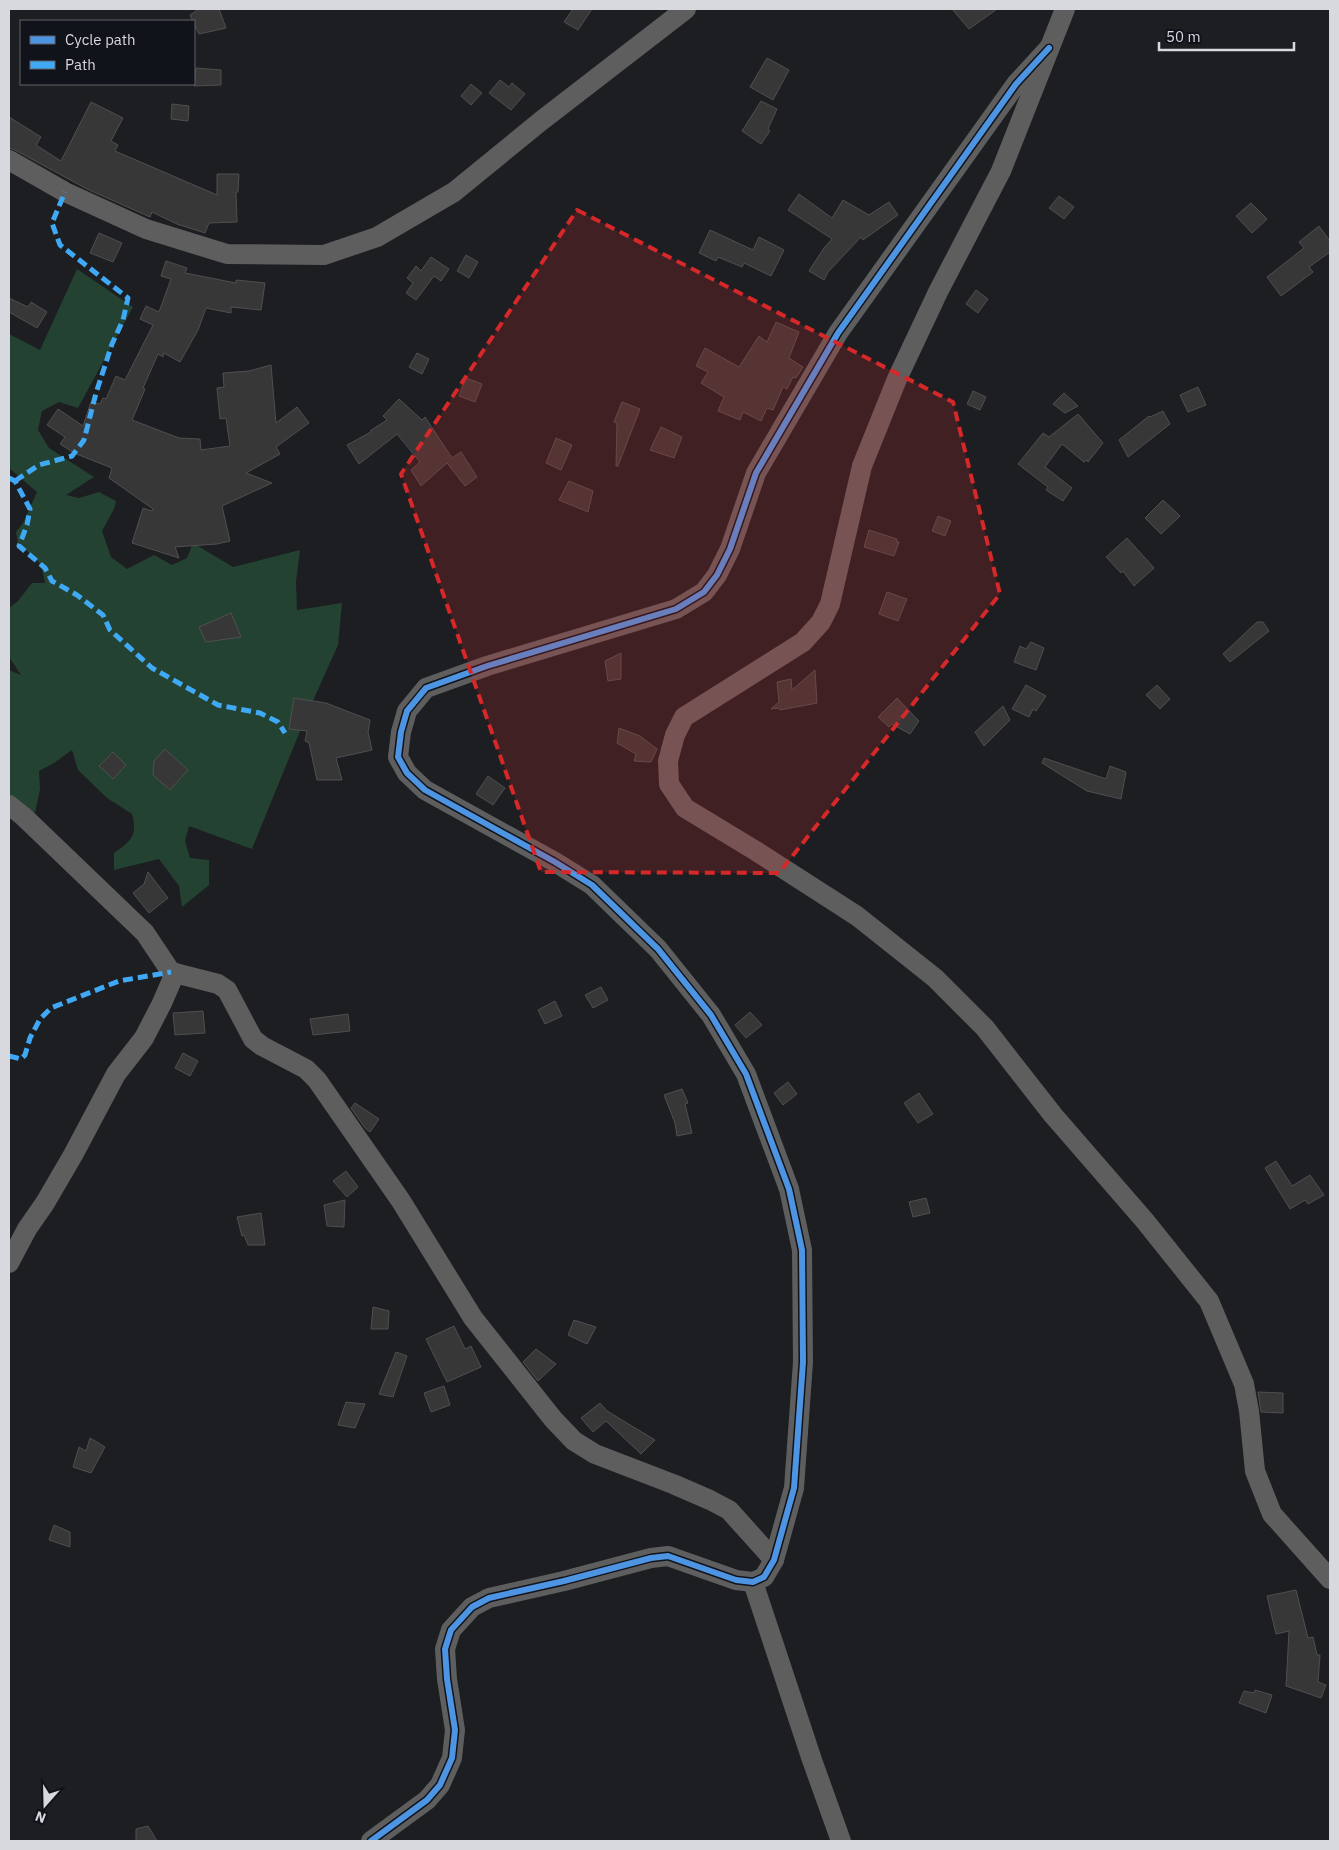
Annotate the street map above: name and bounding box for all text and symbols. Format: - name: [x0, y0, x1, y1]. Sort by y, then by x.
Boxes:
- legend: [20, 20, 195, 85]
- scale bar: [1159, 20, 1294, 52]
- text: 50 m: [1166, 27, 1201, 46]
- text: Cycle path: [65, 30, 136, 49]
- text: Path: [65, 55, 96, 74]
- north arrow: [20, 1780, 70, 1830]
- text: N: [33, 1807, 48, 1827]

